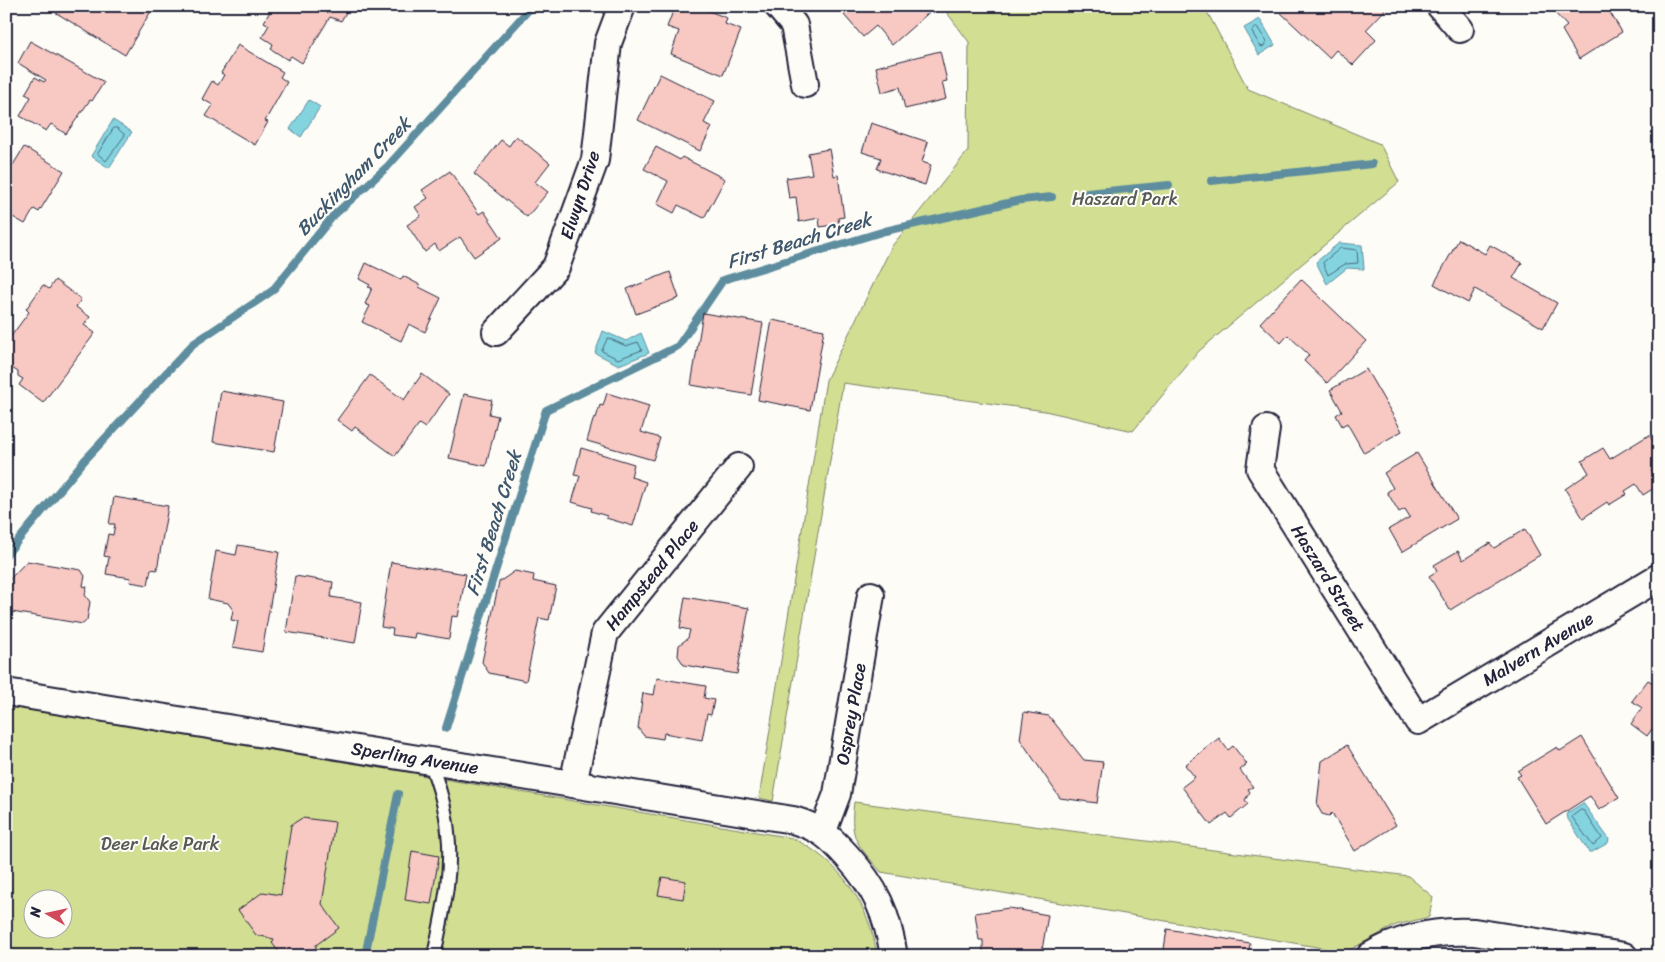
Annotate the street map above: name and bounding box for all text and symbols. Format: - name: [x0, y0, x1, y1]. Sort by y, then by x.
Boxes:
- water label: Buckingham Creek: [288, 107, 421, 244]
- street label: Elwyn Drive: [551, 146, 609, 244]
- park label: Haszard Park: [1072, 183, 1178, 215]
- water label: First Beach Creek: [723, 202, 878, 278]
- water label: First Beach Creek: [456, 444, 532, 599]
- street label: Hampstead Place: [597, 512, 707, 638]
- street label: Haszard Street: [1282, 518, 1374, 638]
- street label: Malvern Avenue: [1476, 603, 1600, 695]
- street label: Osprey Place: [826, 660, 876, 767]
- street label: Sperling Avenue: [349, 732, 481, 784]
- park label: Deer Lake Park: [101, 828, 220, 860]
- north arrow: [22, 890, 72, 940]
- text: N: [22, 905, 49, 920]

